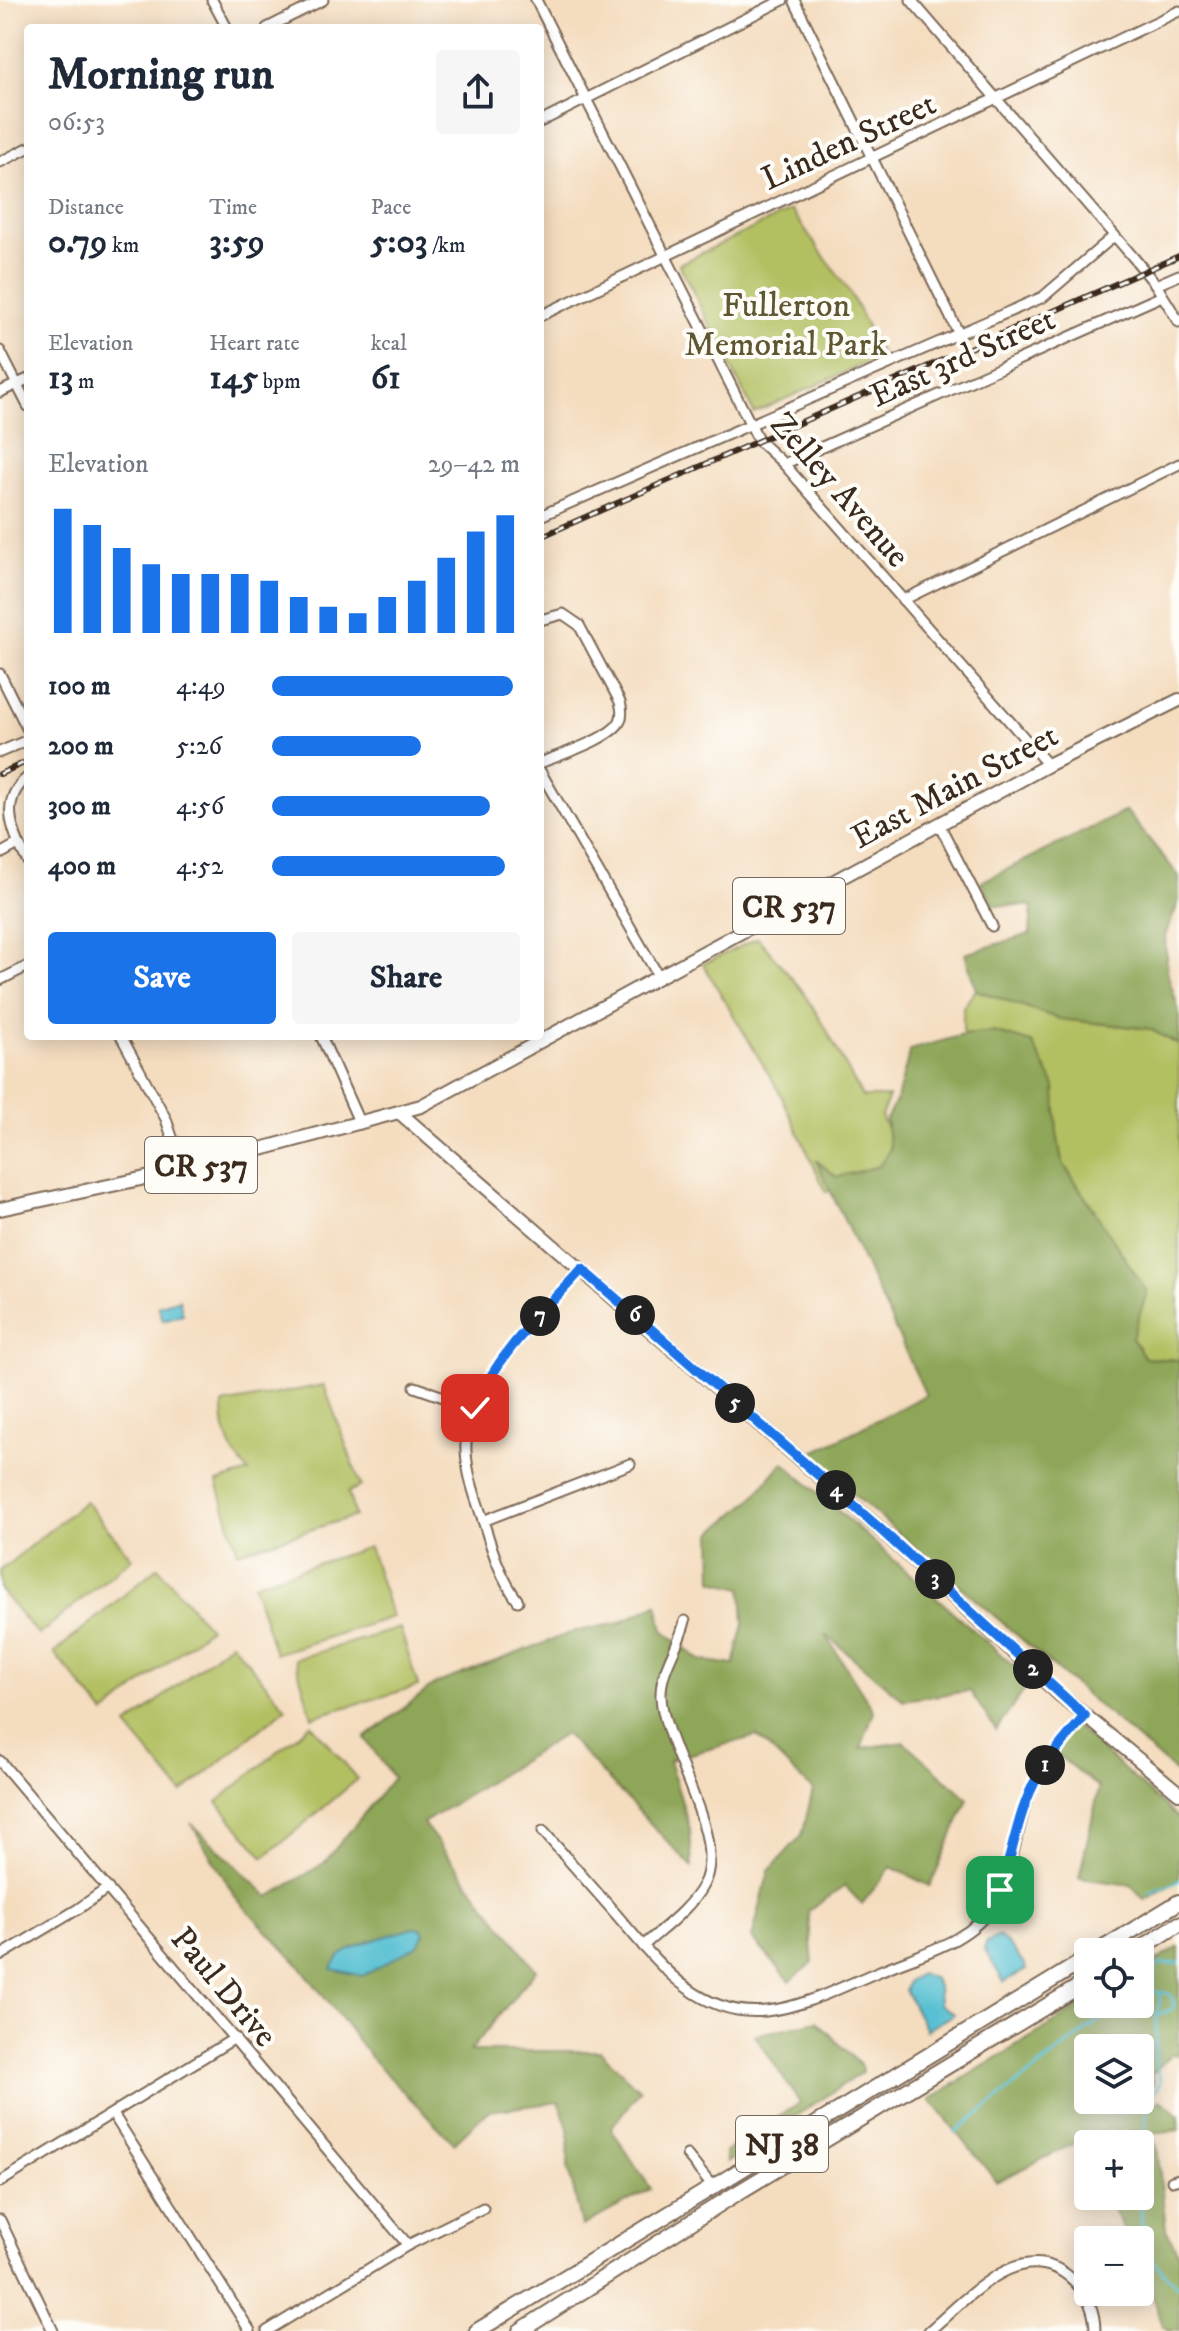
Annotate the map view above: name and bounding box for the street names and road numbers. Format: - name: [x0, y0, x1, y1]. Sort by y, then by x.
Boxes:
- street label: Linden Street: [755, 83, 943, 200]
- street label: East 3rd Street: [864, 298, 1062, 417]
- street label: Zelley Avenue: [761, 404, 918, 576]
- street label: East Main Street: [845, 715, 1065, 859]
- road number: CR 537: [733, 878, 845, 934]
- road number: CR 537: [145, 1137, 257, 1193]
- street label: Paul Drive: [161, 1919, 286, 2056]
- road number: NJ 38: [736, 2116, 828, 2172]

